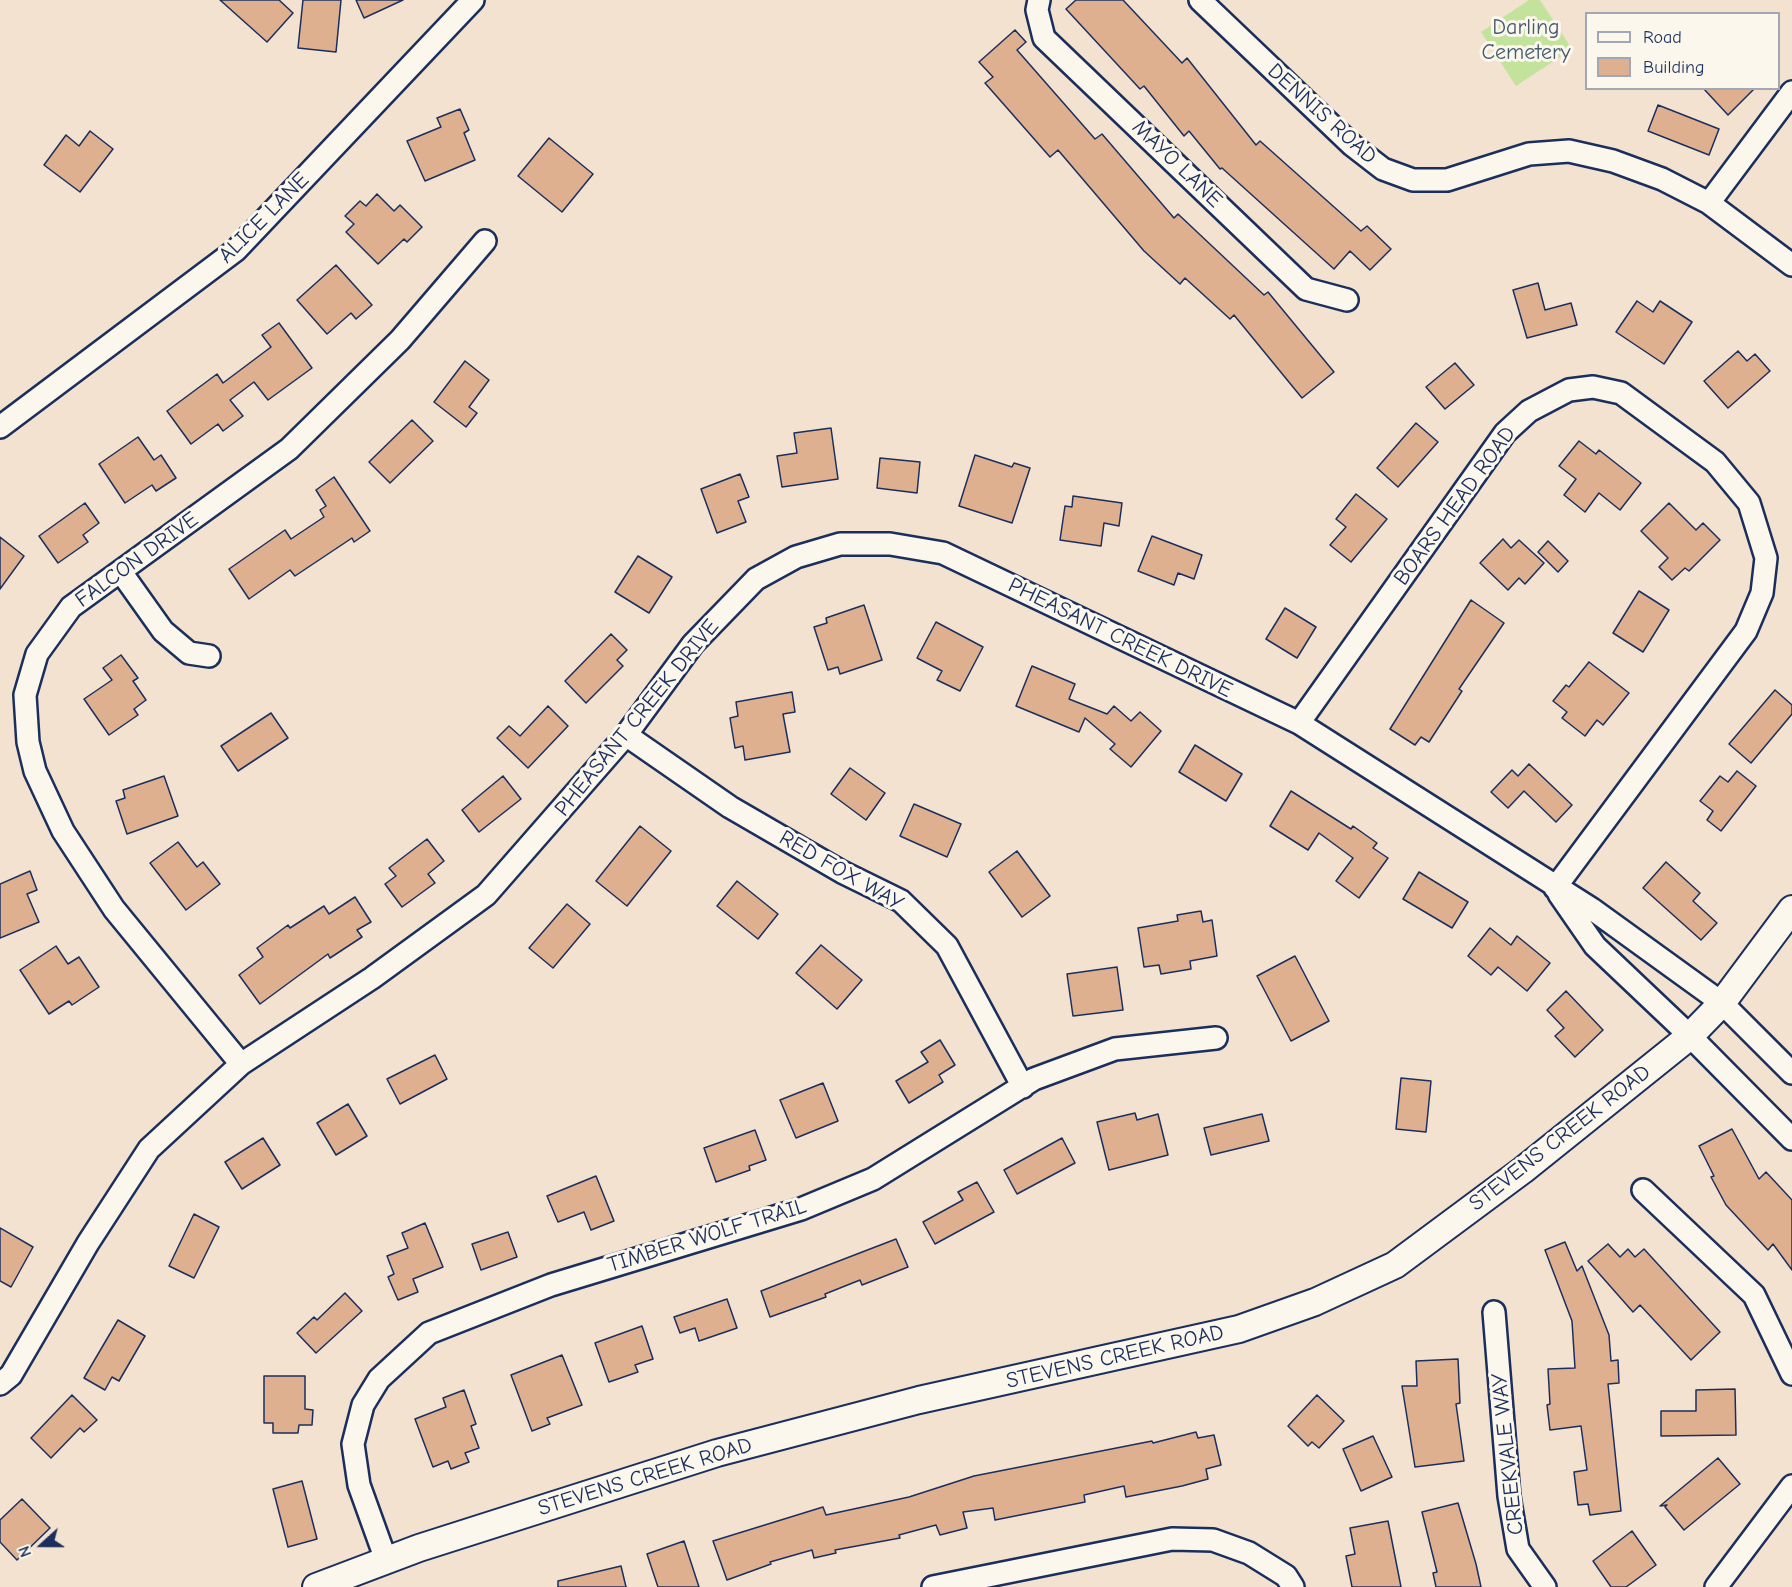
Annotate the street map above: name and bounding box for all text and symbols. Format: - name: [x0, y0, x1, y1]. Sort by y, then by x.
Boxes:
- legend: [1585, 12, 1780, 90]
- park label: Darling Cemetery: [1482, 15, 1570, 66]
- text: Road: [1643, 27, 1682, 48]
- text: Building: [1643, 57, 1705, 78]
- street label: DENNIS ROAD: [1262, 58, 1382, 170]
- street label: MAYO LANE: [1126, 115, 1228, 213]
- street label: ALICE LANE: [213, 167, 315, 269]
- street label: BOARS HEAD ROAD: [1388, 421, 1522, 591]
- street label: FALCON DRIVE: [70, 507, 204, 613]
- street label: PHEASANT CREEK DRIVE: [1004, 572, 1236, 704]
- street label: PHEASANT CREEK DRIVE: [549, 614, 725, 822]
- street label: RED FOX WAY: [774, 825, 908, 917]
- street label: STEVENS CREEK ROAD: [1464, 1059, 1656, 1217]
- street label: TIMBER WOLF TRAIL: [604, 1193, 810, 1279]
- street label: STEVENS CREEK ROAD: [1004, 1319, 1226, 1395]
- street label: CREEKVALE WAY: [1486, 1372, 1530, 1536]
- street label: STEVENS CREEK ROAD: [535, 1432, 755, 1522]
- north arrow: [12, 1515, 72, 1575]
- text: N: [15, 1543, 35, 1560]

